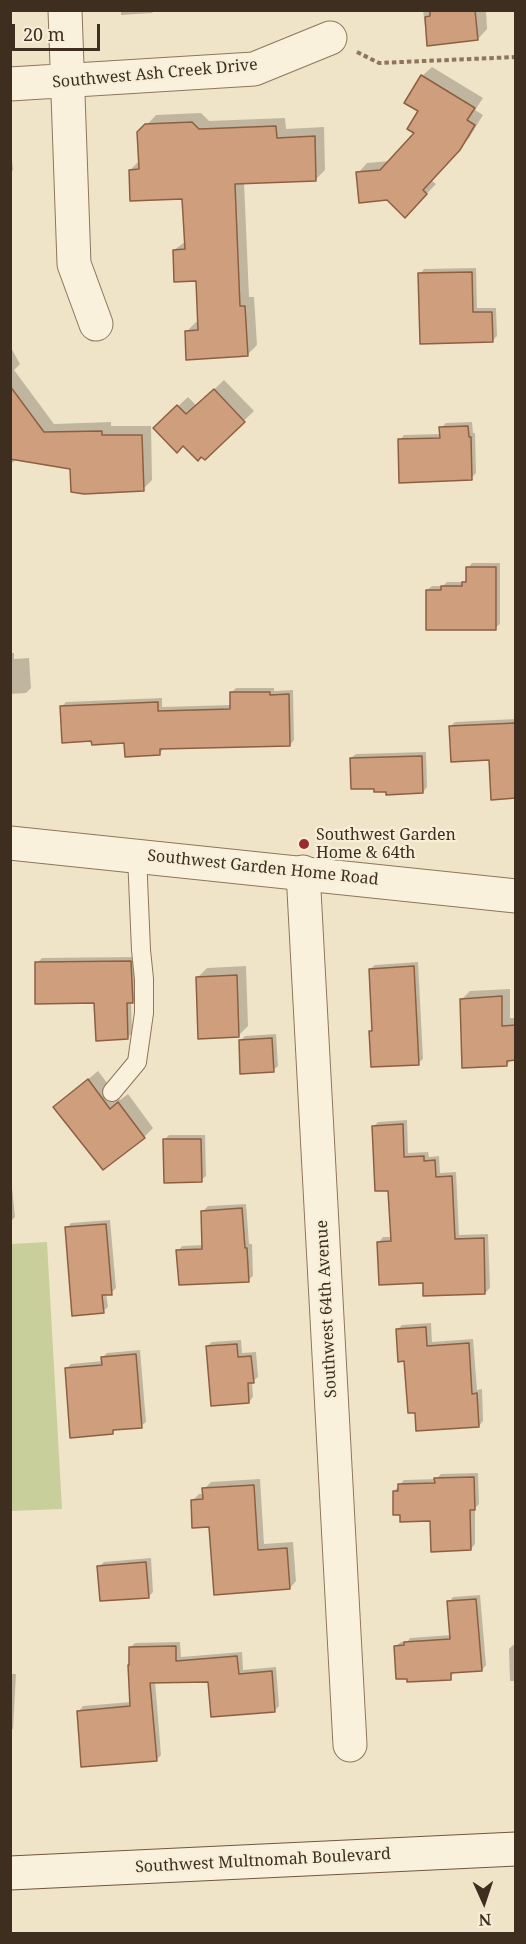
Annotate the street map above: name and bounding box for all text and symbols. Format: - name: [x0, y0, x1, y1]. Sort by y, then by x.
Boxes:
- scale bar: [15, 12, 104, 50]
- text: 20 m: [23, 22, 65, 46]
- street label: Southwest Ash Creek Drive: [51, 55, 259, 93]
- place label: Southwest Garden Home & 64th: [316, 825, 456, 863]
- marker: Southwest Garden Home & 64th: [297, 837, 311, 851]
- street label: Southwest Garden Home Road: [146, 846, 380, 890]
- street label: Southwest 64th Avenue: [313, 1219, 341, 1399]
- street label: Southwest Multnomah Boulevard: [135, 1845, 391, 1877]
- north arrow: [454, 1872, 514, 1932]
- text: N: [478, 1909, 492, 1931]

